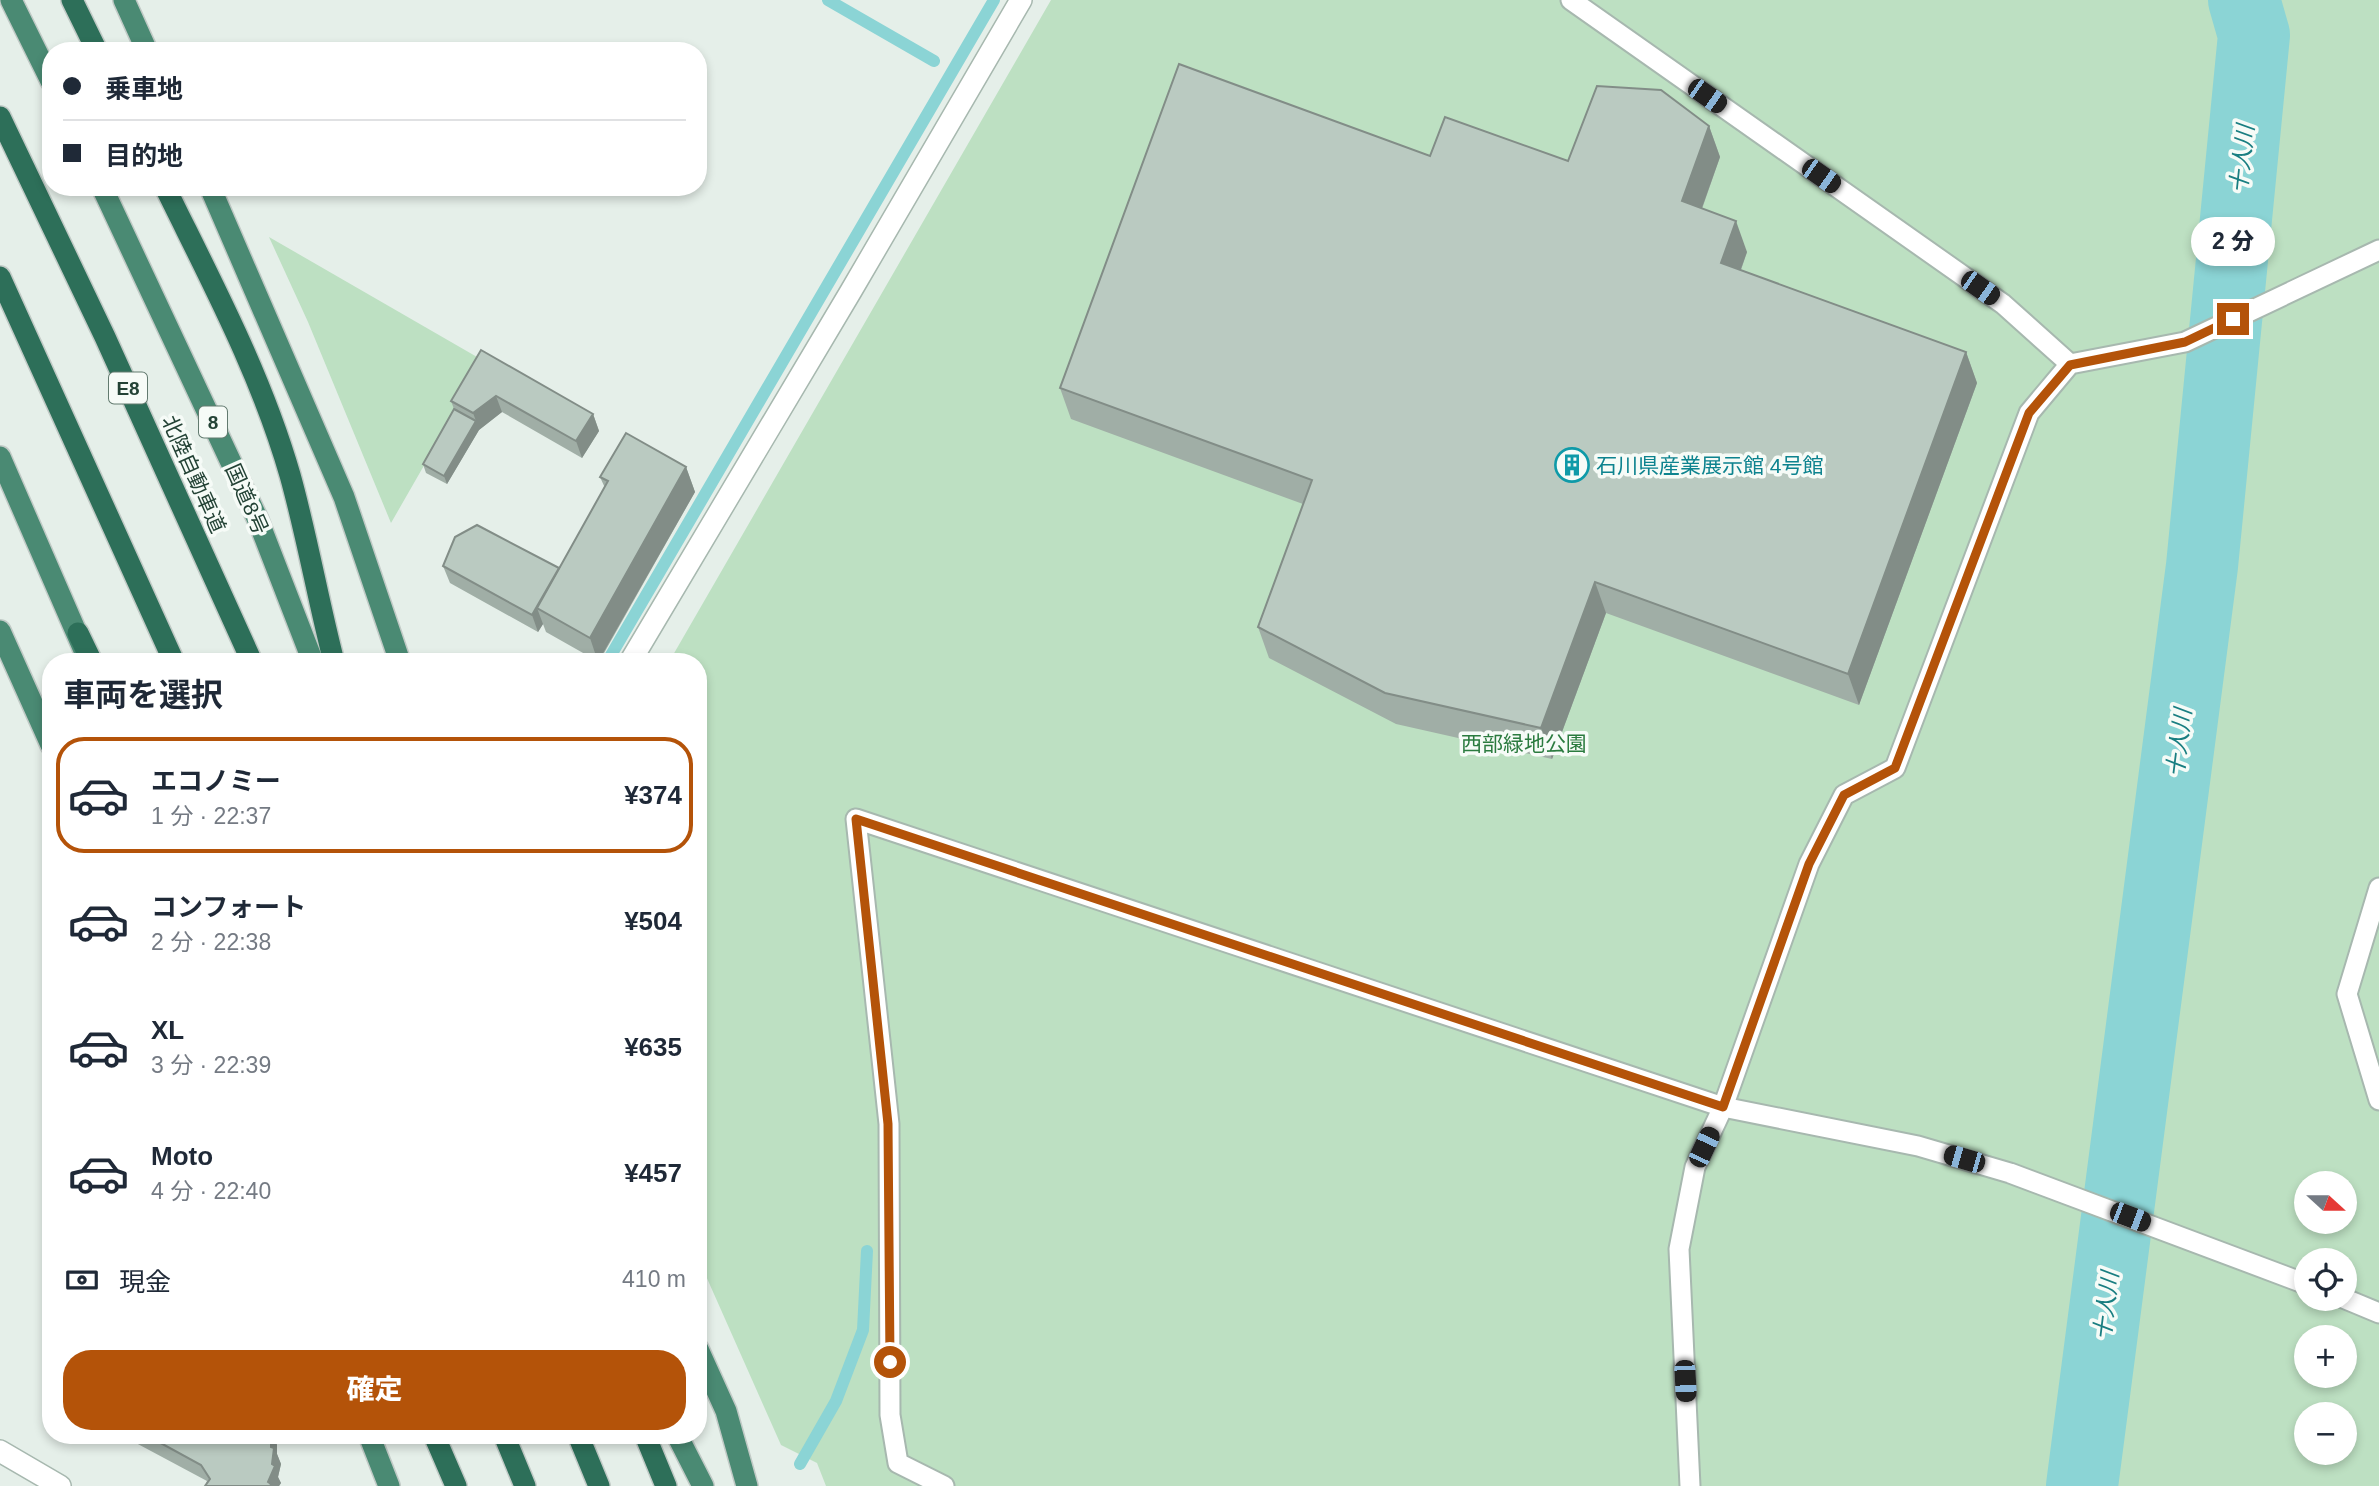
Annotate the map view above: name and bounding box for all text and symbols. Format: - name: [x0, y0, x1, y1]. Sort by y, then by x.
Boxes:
- text: 乗車地: [105, 74, 183, 104]
- car: [1684, 75, 1731, 117]
- water label: 十人川: [2225, 120, 2259, 195]
- text: 目的地: [105, 141, 183, 171]
- car: [1798, 155, 1845, 197]
- callout: 2 分: [2191, 218, 2275, 266]
- text: 2 分: [2212, 228, 2254, 254]
- car: [1957, 267, 2004, 309]
- route end: [2217, 303, 2249, 335]
- road number: E8: [109, 372, 147, 404]
- road number: 8: [199, 406, 227, 438]
- street label: 北陸自動車道: [158, 412, 230, 536]
- building icon: 石川県産業展示館 4号館: [1553, 446, 1591, 484]
- place label: 石川県産業展示館 4号館: [1596, 454, 1824, 477]
- street label: 国道8号: [221, 460, 273, 538]
- text: 車両を選択: [63, 677, 223, 713]
- water label: 十人川: [2162, 704, 2196, 779]
- park label: 西部緑地公園: [1461, 732, 1587, 755]
- icon: car: [67, 764, 130, 827]
- text: エコノミー: [151, 766, 281, 796]
- text: ¥374: [624, 780, 682, 810]
- text: 1 分 · 22:37: [151, 803, 271, 829]
- icon: car: [67, 890, 130, 953]
- text: コンフォート: [151, 892, 306, 922]
- text: ¥504: [624, 906, 682, 936]
- text: 2 分 · 22:38: [151, 929, 271, 955]
- text: XL: [151, 1015, 184, 1045]
- icon: car: [67, 1016, 130, 1079]
- text: ¥635: [624, 1032, 682, 1062]
- text: 3 分 · 22:39: [151, 1052, 271, 1078]
- car: [1686, 1124, 1723, 1170]
- text: Moto: [151, 1141, 213, 1171]
- icon: car: [67, 1142, 130, 1205]
- car: [1941, 1143, 1988, 1175]
- text: ¥457: [624, 1158, 682, 1188]
- north arrow: [2294, 1171, 2357, 1234]
- map controls: [2294, 1171, 2357, 1465]
- text: 4 分 · 22:40: [151, 1178, 271, 1204]
- car: [2107, 1200, 2154, 1234]
- button: locate: [2294, 1248, 2357, 1311]
- icon: cash: [63, 1261, 101, 1299]
- text: 410 m: [622, 1266, 686, 1292]
- text: 現金: [119, 1267, 171, 1297]
- water label: 十人川: [2089, 1267, 2123, 1342]
- button: +: [2294, 1325, 2357, 1388]
- route start: [874, 1346, 906, 1378]
- button: 確定: [63, 1350, 686, 1430]
- car: [1674, 1359, 1697, 1403]
- button: −: [2294, 1402, 2357, 1465]

